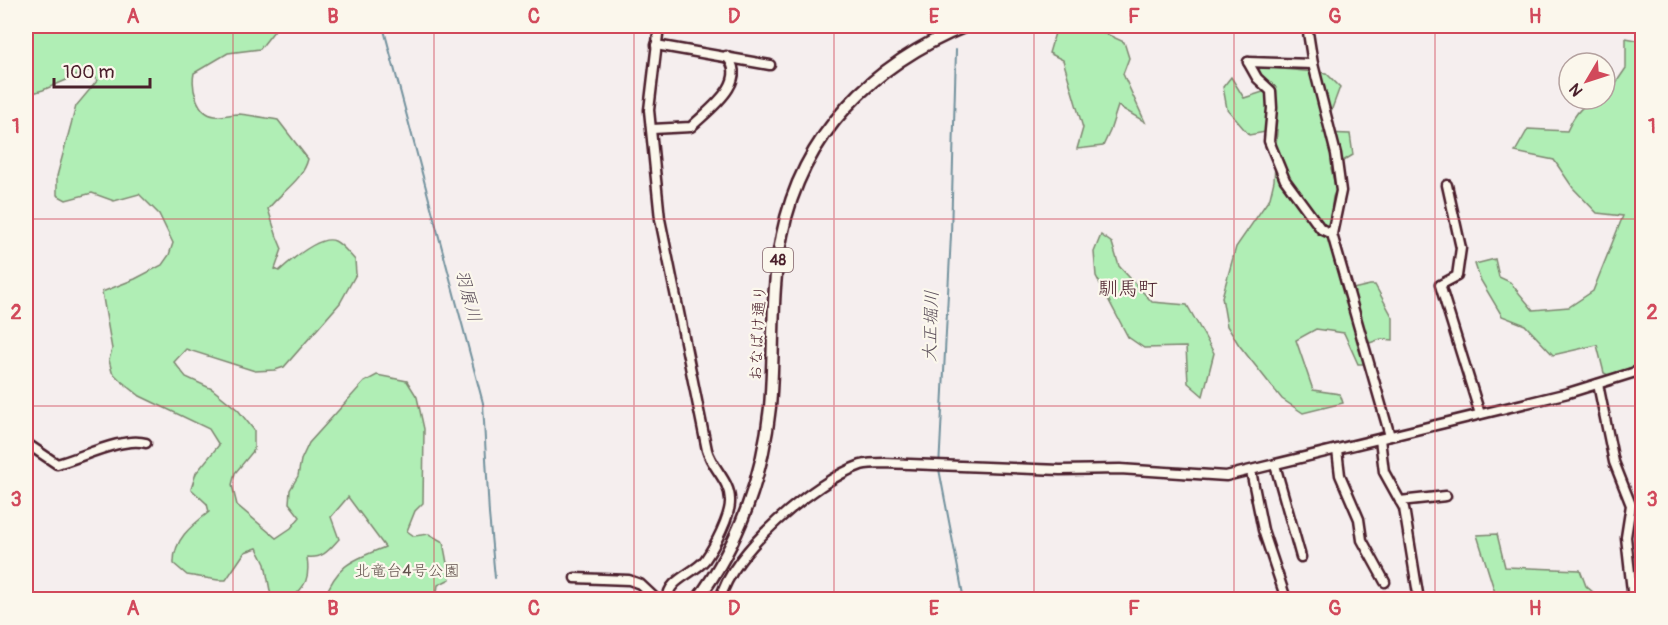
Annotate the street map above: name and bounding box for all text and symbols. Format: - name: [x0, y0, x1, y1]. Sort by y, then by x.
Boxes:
- text: A: [127, 4, 140, 29]
- text: B: [327, 4, 339, 29]
- text: C: [528, 4, 540, 29]
- text: D: [728, 4, 741, 29]
- text: E: [929, 4, 940, 29]
- text: F: [1128, 4, 1140, 29]
- text: G: [1328, 4, 1342, 29]
- text: H: [1529, 4, 1542, 29]
- scale bar: [54, 51, 150, 89]
- north arrow: [1557, 51, 1617, 111]
- text: 100 m: [63, 61, 115, 84]
- text: N: [1565, 79, 1587, 100]
- text: 1: [12, 114, 20, 139]
- text: 1: [1648, 114, 1656, 139]
- road number: 48: [763, 248, 793, 272]
- water label: 羽原川: [450, 267, 486, 325]
- district label: 馴馬町: [1098, 276, 1158, 301]
- street label: おなばけ通り: [745, 284, 771, 382]
- water label: 大正堀川: [918, 290, 944, 362]
- text: 2: [10, 300, 22, 325]
- text: 2: [1646, 300, 1658, 325]
- text: 3: [10, 487, 22, 512]
- text: 3: [1646, 487, 1658, 512]
- park label: 北竜台4号公園: [354, 561, 460, 581]
- text: A: [127, 596, 140, 621]
- text: B: [327, 596, 339, 621]
- text: C: [528, 596, 540, 621]
- text: D: [728, 596, 741, 621]
- text: E: [929, 596, 940, 621]
- text: F: [1128, 596, 1140, 621]
- text: G: [1328, 596, 1342, 621]
- text: H: [1529, 596, 1542, 621]

